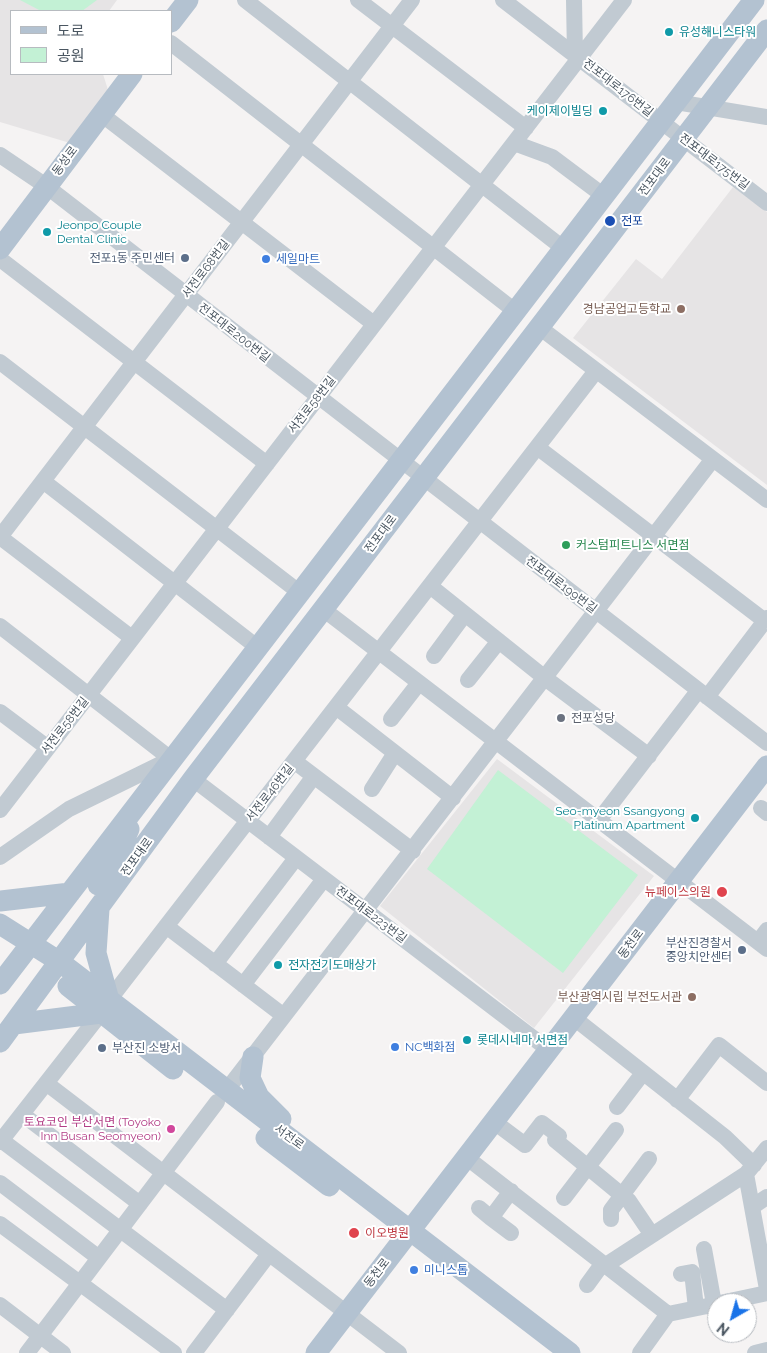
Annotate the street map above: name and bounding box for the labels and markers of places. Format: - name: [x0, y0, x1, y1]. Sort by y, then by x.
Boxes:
- place label: 유성해니스타워: [679, 25, 756, 39]
- marker: 유성해니스타워: [663, 26, 675, 38]
- place label: 케이제이빌딩: [527, 104, 593, 118]
- marker: 케이제이빌딩: [597, 105, 609, 117]
- marker: 전포: [603, 214, 617, 228]
- place label: 전포: [621, 214, 643, 228]
- place label: Jeonpo Couple Dental Clinic: [57, 218, 142, 246]
- marker: Jeonpo Couple Dental Clinic: [41, 226, 53, 238]
- place label: 전포1동 주민센터: [90, 251, 175, 265]
- marker: 전포1동 주민센터: [179, 252, 191, 264]
- place label: 세일마트: [276, 252, 320, 266]
- marker: 세일마트: [260, 253, 272, 265]
- place label: 경남공업고등학교: [583, 302, 671, 316]
- marker: 경남공업고등학교: [675, 303, 687, 315]
- place label: 커스텀피트니스 서면점: [576, 538, 689, 552]
- marker: 커스텀피트니스 서면점: [560, 539, 572, 551]
- place label: 전포성당: [571, 711, 615, 725]
- marker: 전포성당: [555, 712, 567, 724]
- place label: Seo-myeon Ssangyong Platinum Apartment: [555, 804, 685, 832]
- marker: Seo-myeon Ssangyong Platinum Apartment: [689, 812, 701, 824]
- place label: 뉴페이스의원: [645, 885, 711, 899]
- marker: 뉴페이스의원: [715, 885, 729, 899]
- place label: 부산진경찰서 중앙치안센터: [666, 936, 732, 964]
- marker: 부산진경찰서 중앙치안센터: [736, 944, 748, 956]
- place label: 전자전기도매상가: [288, 958, 376, 972]
- marker: 전자전기도매상가: [272, 959, 284, 971]
- place label: 부산광역시립 부전도서관: [558, 990, 682, 1004]
- marker: 부산광역시립 부전도서관: [686, 991, 698, 1003]
- place label: 롯데시네마 서면점: [477, 1033, 568, 1047]
- marker: 롯데시네마 서면점: [461, 1034, 473, 1046]
- place label: NC백화점: [405, 1040, 456, 1054]
- place label: 부산진 소방서: [112, 1041, 181, 1055]
- marker: NC백화점: [389, 1041, 401, 1053]
- marker: 부산진 소방서: [96, 1042, 108, 1054]
- place label: 토요코인 부산서면 (Toyoko Inn Busan Seomyeon): [24, 1115, 161, 1143]
- marker: 토요코인 부산서면 (Toyoko Inn Busan Seomyeon): [165, 1123, 177, 1135]
- marker: 이오병원: [347, 1226, 361, 1240]
- place label: 이오병원: [365, 1226, 409, 1240]
- place label: 미니스톱: [424, 1263, 468, 1277]
- marker: 미니스톱: [408, 1264, 420, 1276]

